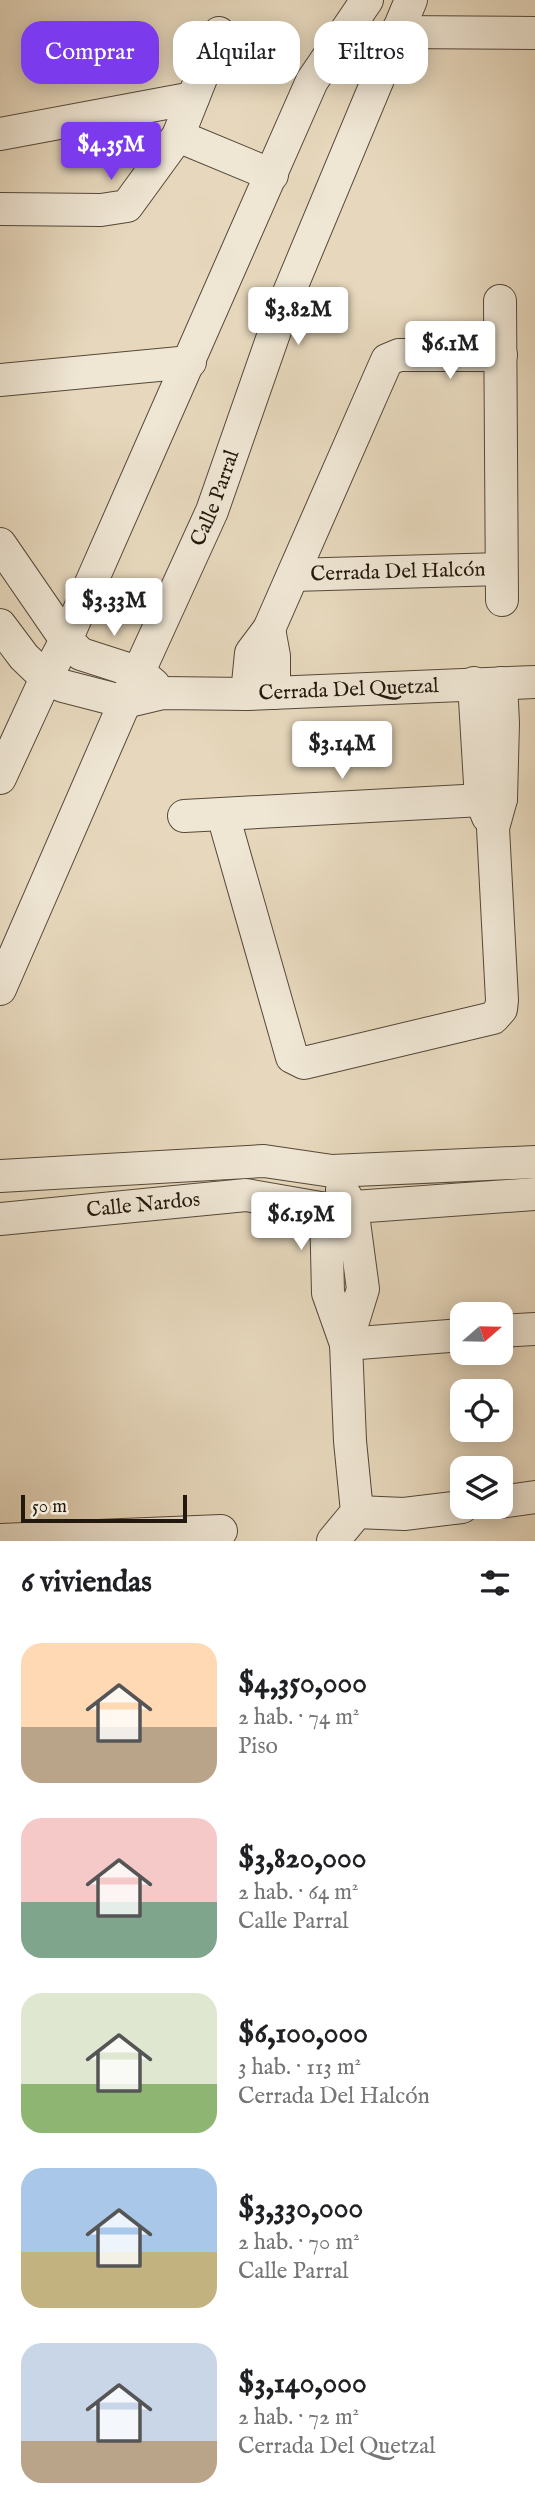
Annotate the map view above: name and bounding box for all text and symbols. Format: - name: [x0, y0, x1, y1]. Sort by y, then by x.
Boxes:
- chip: Comprar: [21, 21, 159, 84]
- chip: Alquilar: [173, 21, 300, 84]
- chip: Filtros: [314, 21, 428, 84]
- pin: $4.35M: [54, 122, 168, 182]
- text: $4.35M: [77, 130, 145, 159]
- pin: $3.82M: [241, 288, 355, 347]
- text: $3.82M: [264, 295, 332, 324]
- pin: $6.1M: [401, 322, 499, 381]
- text: $6.1M: [421, 329, 479, 358]
- street label: Calle Parral: [184, 446, 246, 551]
- street label: Cerrada Del Halcón: [310, 556, 486, 588]
- pin: $3.33M: [57, 578, 171, 638]
- text: $3.33M: [81, 586, 147, 615]
- street label: Cerrada Del Quetzal: [258, 673, 440, 707]
- pin: $3.14M: [285, 722, 399, 781]
- text: $3.14M: [308, 729, 376, 758]
- street label: Calle Nardos: [85, 1186, 201, 1224]
- pin: $6.19M: [244, 1192, 358, 1252]
- text: $6.19M: [267, 1200, 335, 1229]
- north arrow: [450, 1302, 513, 1365]
- map controls: [450, 1302, 513, 1519]
- button: locate: [450, 1379, 513, 1442]
- button: layers: [450, 1456, 513, 1519]
- scale bar: [21, 1492, 187, 1524]
- text: 50 m: [32, 1495, 67, 1519]
- text: 6 viviendas: [21, 1564, 152, 1602]
- icon: filters: [476, 1564, 514, 1602]
- text: $4,350,000: [238, 1665, 367, 1703]
- icon: home: [77, 1671, 161, 1755]
- text: 2 hab. · 74 m²: [238, 1703, 360, 1732]
- text: Piso: [238, 1732, 278, 1761]
- text: $3,820,000: [238, 1840, 367, 1878]
- icon: home: [77, 1846, 161, 1930]
- text: 2 hab. · 64 m²: [238, 1878, 359, 1907]
- text: Calle Parral: [238, 1907, 349, 1936]
- text: $6,100,000: [238, 2015, 368, 2053]
- icon: home: [77, 2021, 161, 2105]
- text: 3 hab. · 113 m²: [238, 2053, 361, 2082]
- text: Cerrada Del Halcón: [238, 2082, 430, 2111]
- text: $3,330,000: [238, 2190, 363, 2228]
- icon: home: [77, 2196, 161, 2280]
- text: 2 hab. · 70 m²: [238, 2228, 360, 2257]
- text: Calle Parral: [238, 2257, 349, 2286]
- text: $3,140,000: [238, 2365, 367, 2403]
- icon: home: [77, 2371, 161, 2455]
- text: 2 hab. · 72 m²: [238, 2403, 359, 2432]
- text: Cerrada Del Quetzal: [238, 2432, 436, 2461]

